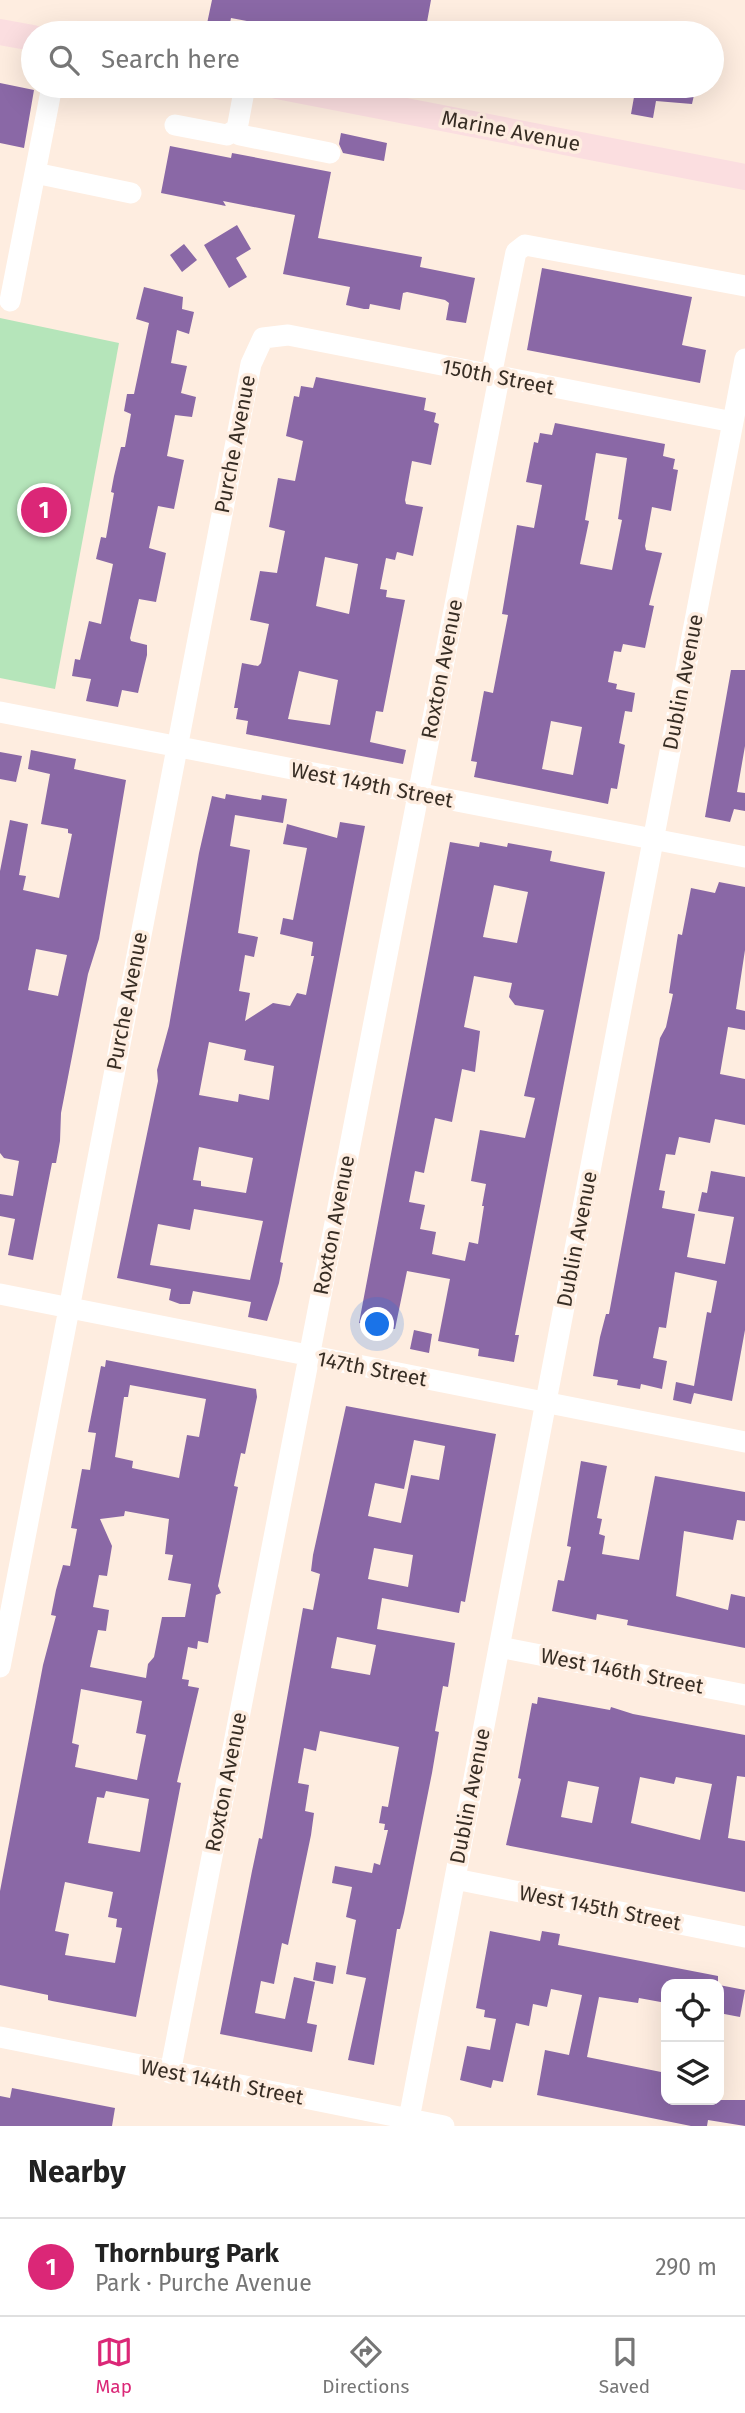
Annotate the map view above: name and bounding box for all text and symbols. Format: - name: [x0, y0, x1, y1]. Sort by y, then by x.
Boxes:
- search box: [21, 21, 724, 98]
- icon: search: [45, 41, 83, 79]
- text: Search here: [101, 44, 240, 75]
- street label: Marine Avenue: [439, 105, 583, 157]
- street label: 150th Street: [440, 353, 557, 401]
- street label: Purche Avenue: [209, 373, 261, 515]
- pin: 1: [21, 484, 67, 536]
- street label: Roxton Avenue: [416, 597, 468, 741]
- street label: Dublin Avenue: [657, 612, 709, 752]
- street label: West 149th Street: [289, 757, 456, 814]
- street label: Purche Avenue: [101, 930, 153, 1072]
- street label: Roxton Avenue: [308, 1153, 360, 1297]
- street label: Dublin Avenue: [551, 1169, 603, 1309]
- your location: [360, 1307, 394, 1341]
- street label: 147th Street: [315, 1346, 430, 1392]
- street label: West 146th Street: [538, 1642, 706, 1700]
- street label: Roxton Avenue: [200, 1710, 252, 1854]
- street label: Dublin Avenue: [444, 1726, 496, 1866]
- street label: West 145th Street: [517, 1880, 684, 1937]
- map controls: [661, 1979, 724, 2105]
- button: locate: [661, 1979, 724, 2042]
- button: layers: [661, 2042, 724, 2105]
- street label: West 144th Street: [138, 2053, 306, 2111]
- text: Nearby: [28, 2154, 126, 2190]
- text: Thornburg Park: [95, 2238, 279, 2269]
- text: 1: [46, 2253, 56, 2281]
- text: 290 m: [655, 2253, 717, 2281]
- text: Park · Purche Avenue: [95, 2269, 312, 2297]
- tab: Map: [95, 2333, 133, 2398]
- tab: Directions: [322, 2333, 409, 2398]
- tab: Saved: [599, 2333, 650, 2398]

